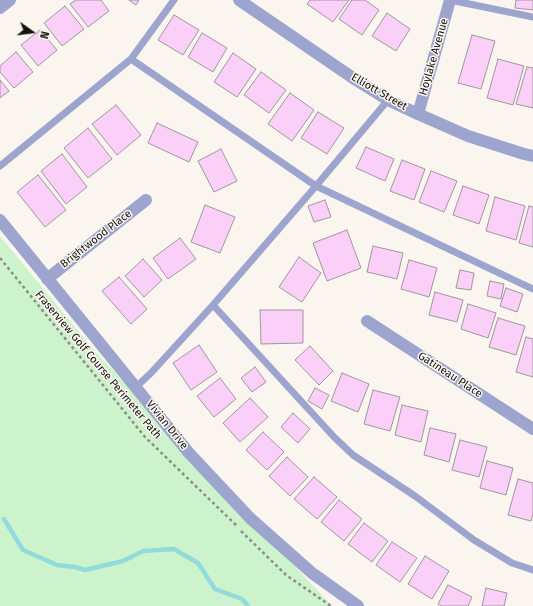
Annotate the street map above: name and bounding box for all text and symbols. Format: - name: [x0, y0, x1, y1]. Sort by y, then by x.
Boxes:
- north arrow: [12, 12, 52, 52]
- street label: Hoylake Avenue: [417, 17, 451, 97]
- text: N: [37, 30, 51, 40]
- street label: Elliott Street: [349, 71, 409, 113]
- street label: Brightwood Place: [58, 207, 134, 271]
- street label: Fraserview Golf Course Perimeter Path: [32, 288, 164, 442]
- street label: Gatineau Place: [415, 349, 485, 401]
- street label: Vivian Drive: [143, 398, 191, 452]

